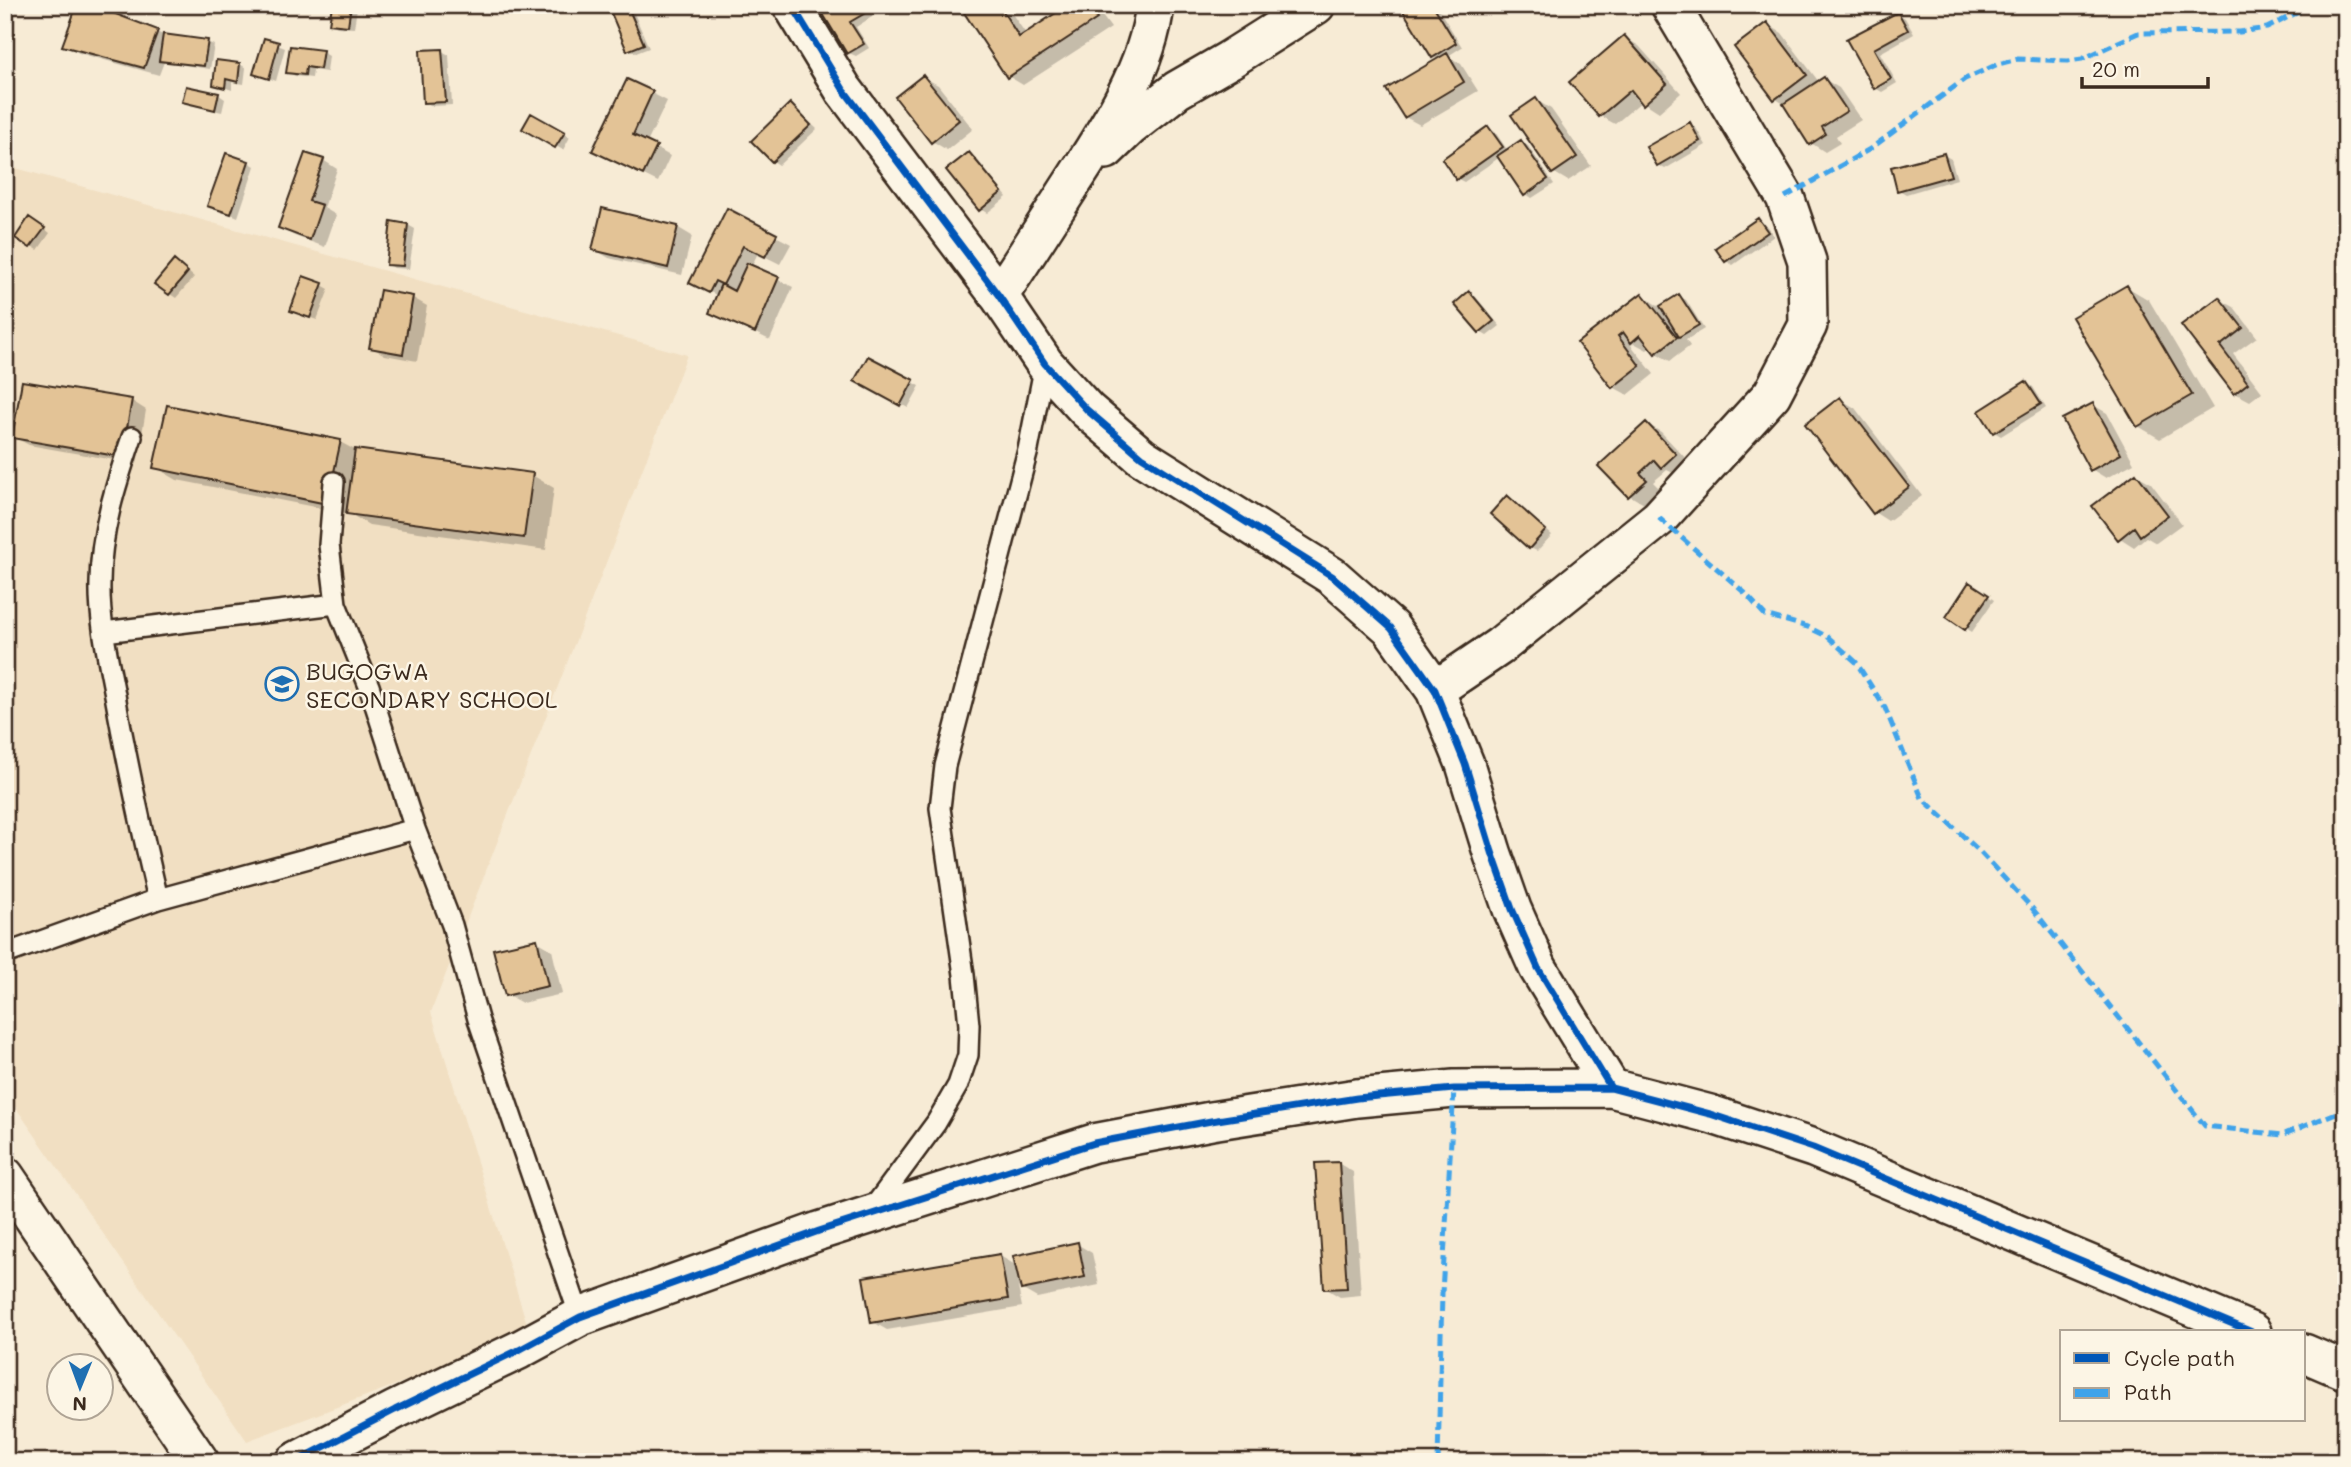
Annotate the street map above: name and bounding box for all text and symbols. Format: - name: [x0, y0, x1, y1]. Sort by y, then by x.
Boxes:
- scale bar: [2082, 46, 2208, 90]
- text: 20 m: [2092, 55, 2140, 82]
- place label: BUGOGWA SECONDARY SCHOOL: [306, 655, 558, 714]
- school or university icon: BUGOGWA SECONDARY SCHOOL: [263, 665, 301, 703]
- legend: [2060, 1330, 2306, 1422]
- text: Cycle path: [2124, 1344, 2234, 1371]
- north arrow: [46, 1352, 116, 1422]
- text: Path: [2124, 1378, 2171, 1405]
- text: N: [72, 1392, 87, 1417]

